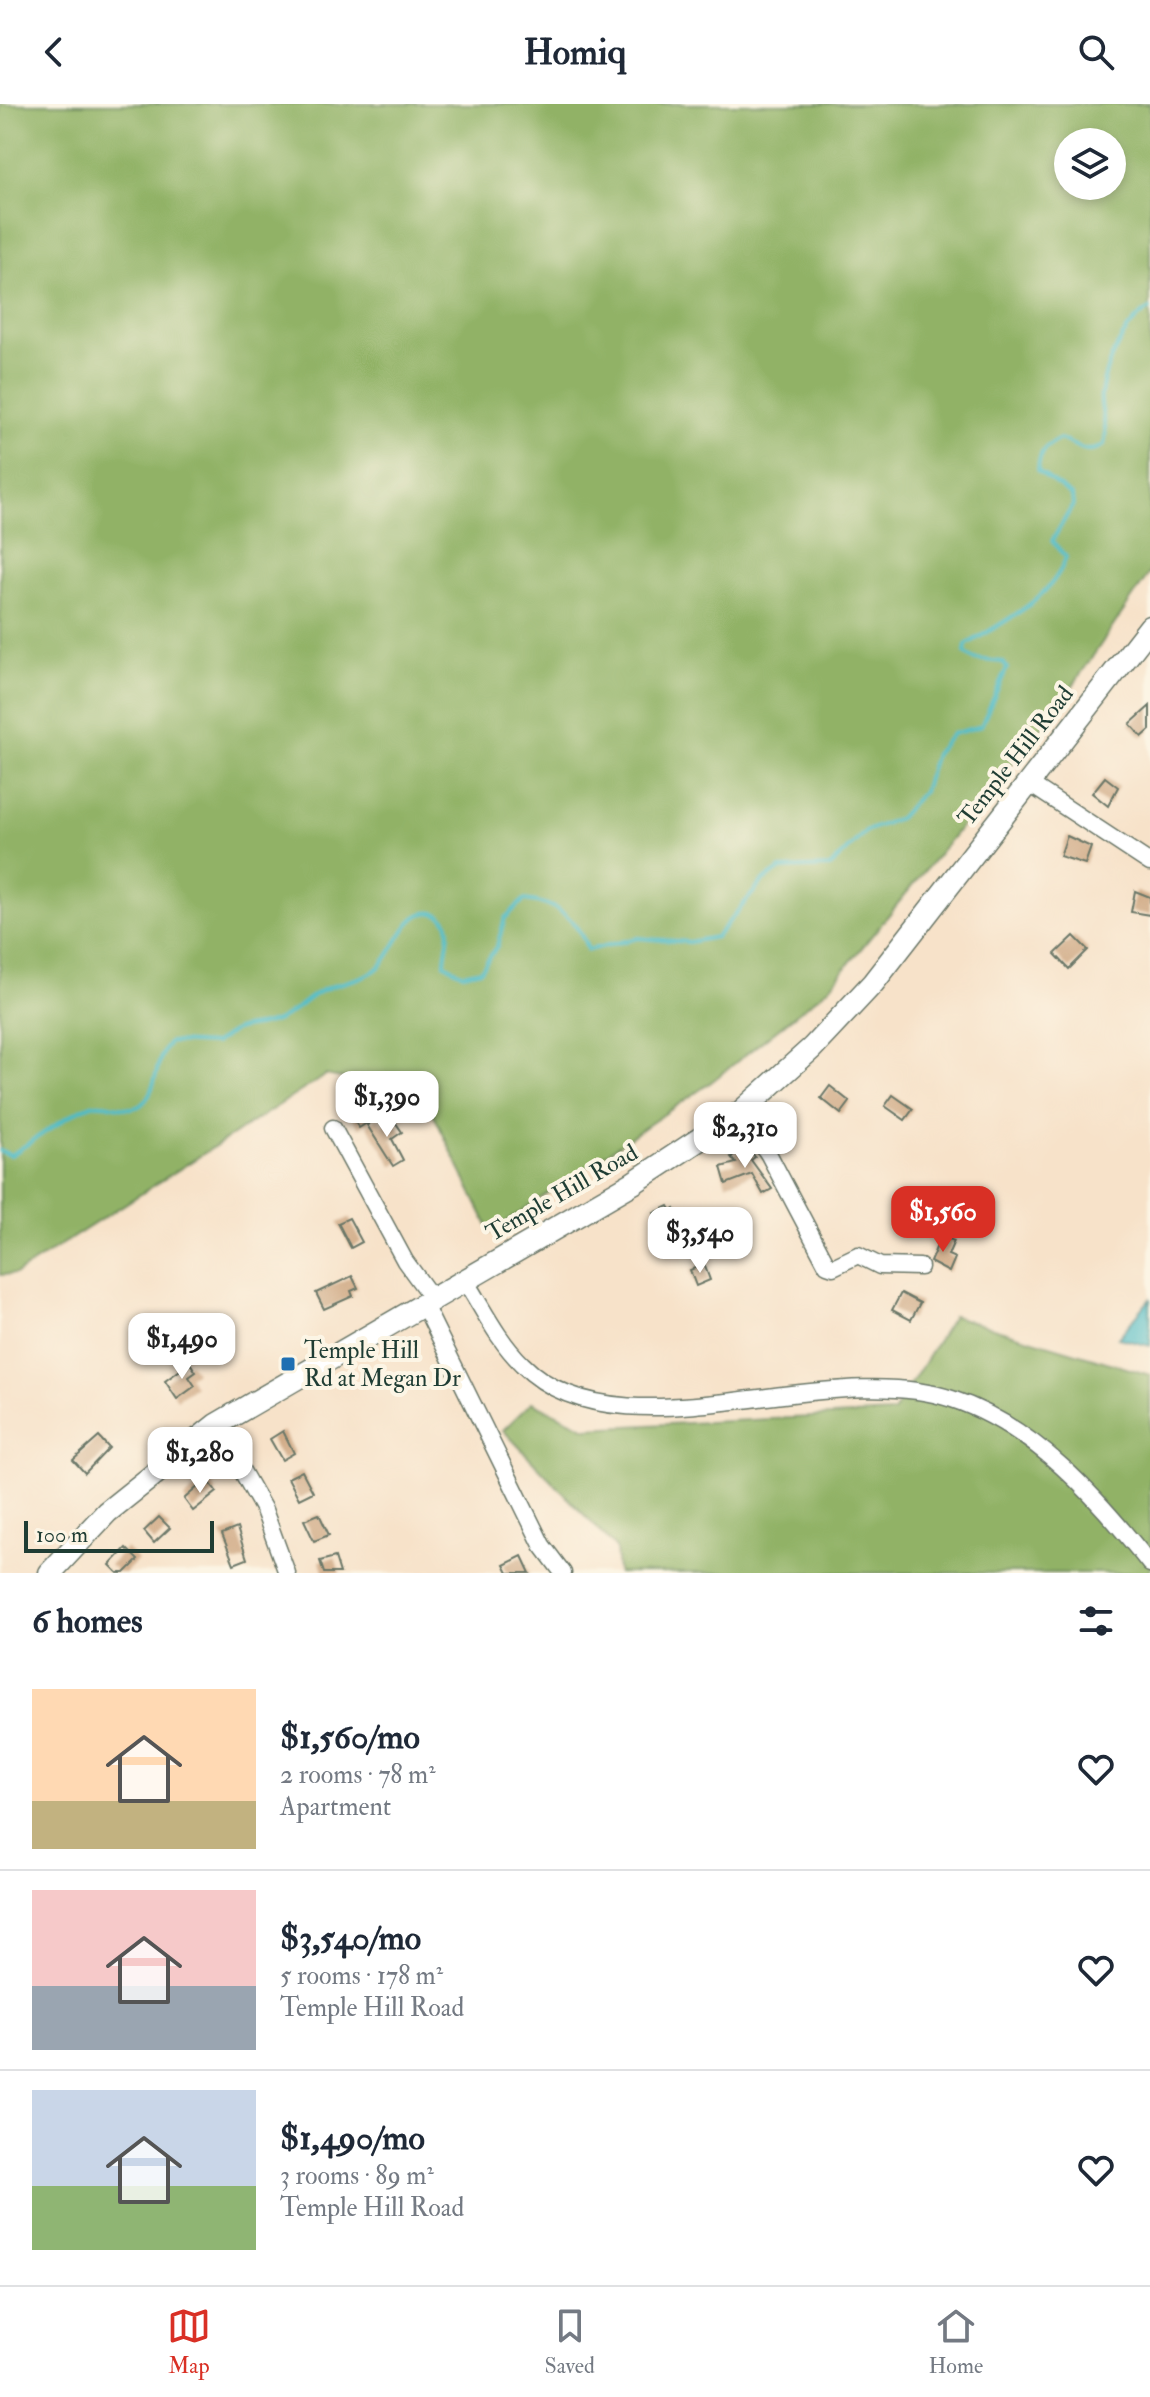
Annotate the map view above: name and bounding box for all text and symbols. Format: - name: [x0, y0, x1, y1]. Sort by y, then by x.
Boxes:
- icon: back: [32, 30, 76, 74]
- text: Homiq: [524, 30, 626, 75]
- icon: search: [1074, 30, 1118, 74]
- map controls: [1054, 128, 1126, 200]
- button: layers: [1054, 128, 1126, 200]
- street label: Temple Hill Road: [951, 679, 1081, 833]
- pin: $1,390: [322, 1071, 452, 1139]
- text: $1,390: [354, 1081, 420, 1113]
- pin: $2,310: [680, 1102, 810, 1170]
- text: $2,310: [712, 1112, 778, 1144]
- street label: Temple Hill Road: [481, 1137, 644, 1249]
- pin: $1,560: [878, 1186, 1008, 1254]
- text: $1,560: [909, 1196, 977, 1228]
- pin: $3,540: [635, 1207, 765, 1275]
- text: $3,540: [666, 1217, 734, 1249]
- pin: $1,490: [117, 1313, 247, 1381]
- text: $1,490: [146, 1323, 218, 1355]
- place label: Temple Hill Rd at Megan Dr: [304, 1335, 461, 1394]
- marker: Temple Hill Rd at Megan Dr: [279, 1355, 297, 1373]
- pin: $1,280: [135, 1427, 265, 1495]
- text: $1,280: [166, 1437, 234, 1469]
- scale bar: [24, 1517, 214, 1553]
- text: 100 m: [36, 1521, 88, 1549]
- icon: filters: [1074, 1599, 1118, 1643]
- text: 6 homes: [32, 1600, 143, 1643]
- text: $1,560/mo: [280, 1716, 420, 1759]
- icon: home: [96, 1721, 192, 1817]
- icon: heart: [1074, 1747, 1118, 1791]
- text: 2 rooms · 78 m²: [280, 1759, 436, 1791]
- text: Apartment: [280, 1791, 391, 1823]
- text: $3,540/mo: [280, 1917, 421, 1960]
- icon: home: [96, 1922, 192, 2018]
- icon: heart: [1074, 1948, 1118, 1992]
- text: 5 rooms · 178 m²: [280, 1960, 443, 1992]
- text: Temple Hill Road: [280, 1992, 464, 2024]
- text: $1,490/mo: [280, 2117, 425, 2160]
- icon: home: [96, 2122, 192, 2218]
- icon: heart: [1074, 2148, 1118, 2192]
- text: 3 rooms · 89 m²: [280, 2160, 434, 2192]
- text: Temple Hill Road: [280, 2192, 464, 2224]
- tab: Map: [167, 2304, 211, 2380]
- tab: Saved: [545, 2304, 595, 2380]
- tab: Home: [929, 2304, 983, 2380]

